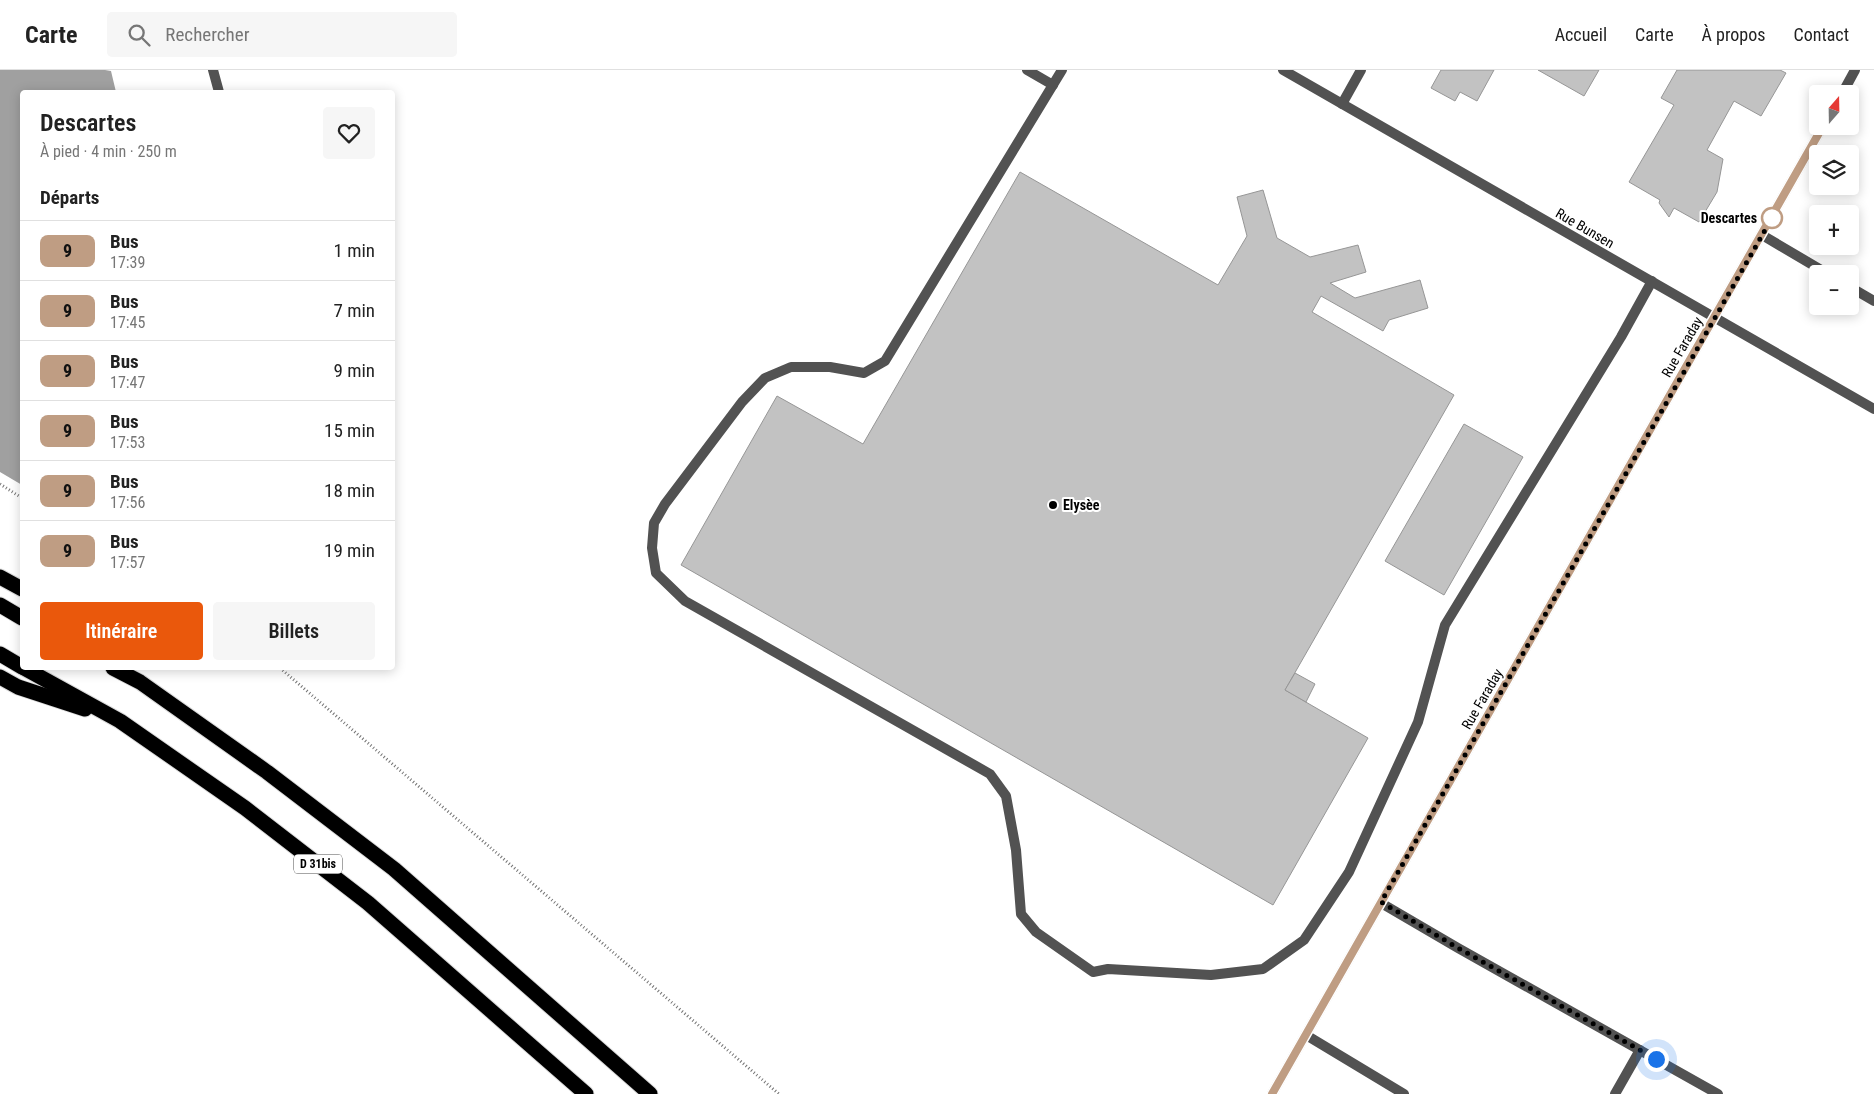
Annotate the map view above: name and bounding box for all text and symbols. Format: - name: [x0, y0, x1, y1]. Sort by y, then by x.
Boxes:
- search box: [107, 12, 457, 57]
- text: Carte: [25, 21, 77, 49]
- icon: search: [125, 21, 153, 49]
- text: Rechercher: [165, 23, 249, 46]
- text: Accueil: [1555, 24, 1607, 45]
- text: Carte: [1635, 24, 1674, 45]
- text: À propos: [1702, 24, 1765, 45]
- text: Contact: [1793, 24, 1849, 45]
- north arrow: [1809, 85, 1859, 135]
- map controls: [1809, 85, 1859, 315]
- button: heart: [323, 107, 375, 159]
- text: Descartes: [40, 109, 136, 137]
- text: À pied · 4 min · 250 m: [40, 142, 177, 161]
- button: layers: [1809, 145, 1859, 195]
- text: Départs: [40, 186, 99, 209]
- street label: Rue Bunsen: [1553, 205, 1617, 251]
- button: +: [1809, 205, 1859, 255]
- marker: Descartes: [1761, 207, 1783, 229]
- place label: Descartes: [1701, 210, 1757, 226]
- text: Bus: [110, 230, 139, 253]
- text: 1 min: [333, 239, 375, 262]
- text: 9: [63, 240, 72, 261]
- text: 17:39: [110, 253, 145, 272]
- button: −: [1809, 265, 1859, 315]
- text: Bus: [110, 290, 139, 313]
- text: 7 min: [333, 299, 375, 322]
- text: 9: [63, 300, 72, 321]
- text: 17:45: [110, 313, 145, 332]
- street label: Rue Faraday: [1658, 314, 1706, 380]
- text: Bus: [110, 350, 139, 373]
- text: 9 min: [333, 359, 375, 382]
- text: 9: [63, 360, 72, 381]
- text: 17:47: [110, 373, 145, 392]
- text: Bus: [110, 410, 139, 433]
- text: 15 min: [324, 419, 375, 442]
- text: 9: [63, 420, 72, 441]
- text: 17:53: [110, 433, 145, 452]
- text: Bus: [110, 470, 139, 493]
- text: 18 min: [324, 479, 375, 502]
- text: 9: [63, 480, 72, 501]
- text: 17:56: [110, 493, 145, 512]
- place label: Elysèe: [1063, 497, 1100, 513]
- marker: Elysèe: [1047, 499, 1059, 511]
- text: Bus: [110, 530, 139, 553]
- text: 19 min: [324, 539, 375, 562]
- text: 9: [63, 540, 72, 561]
- text: 17:57: [110, 553, 145, 572]
- button: Itinéraire: [40, 602, 203, 660]
- button: Billets: [213, 602, 375, 660]
- street label: Rue Faraday: [1458, 666, 1506, 732]
- road number: D 31bis: [294, 854, 342, 874]
- your location: [1644, 1047, 1669, 1072]

